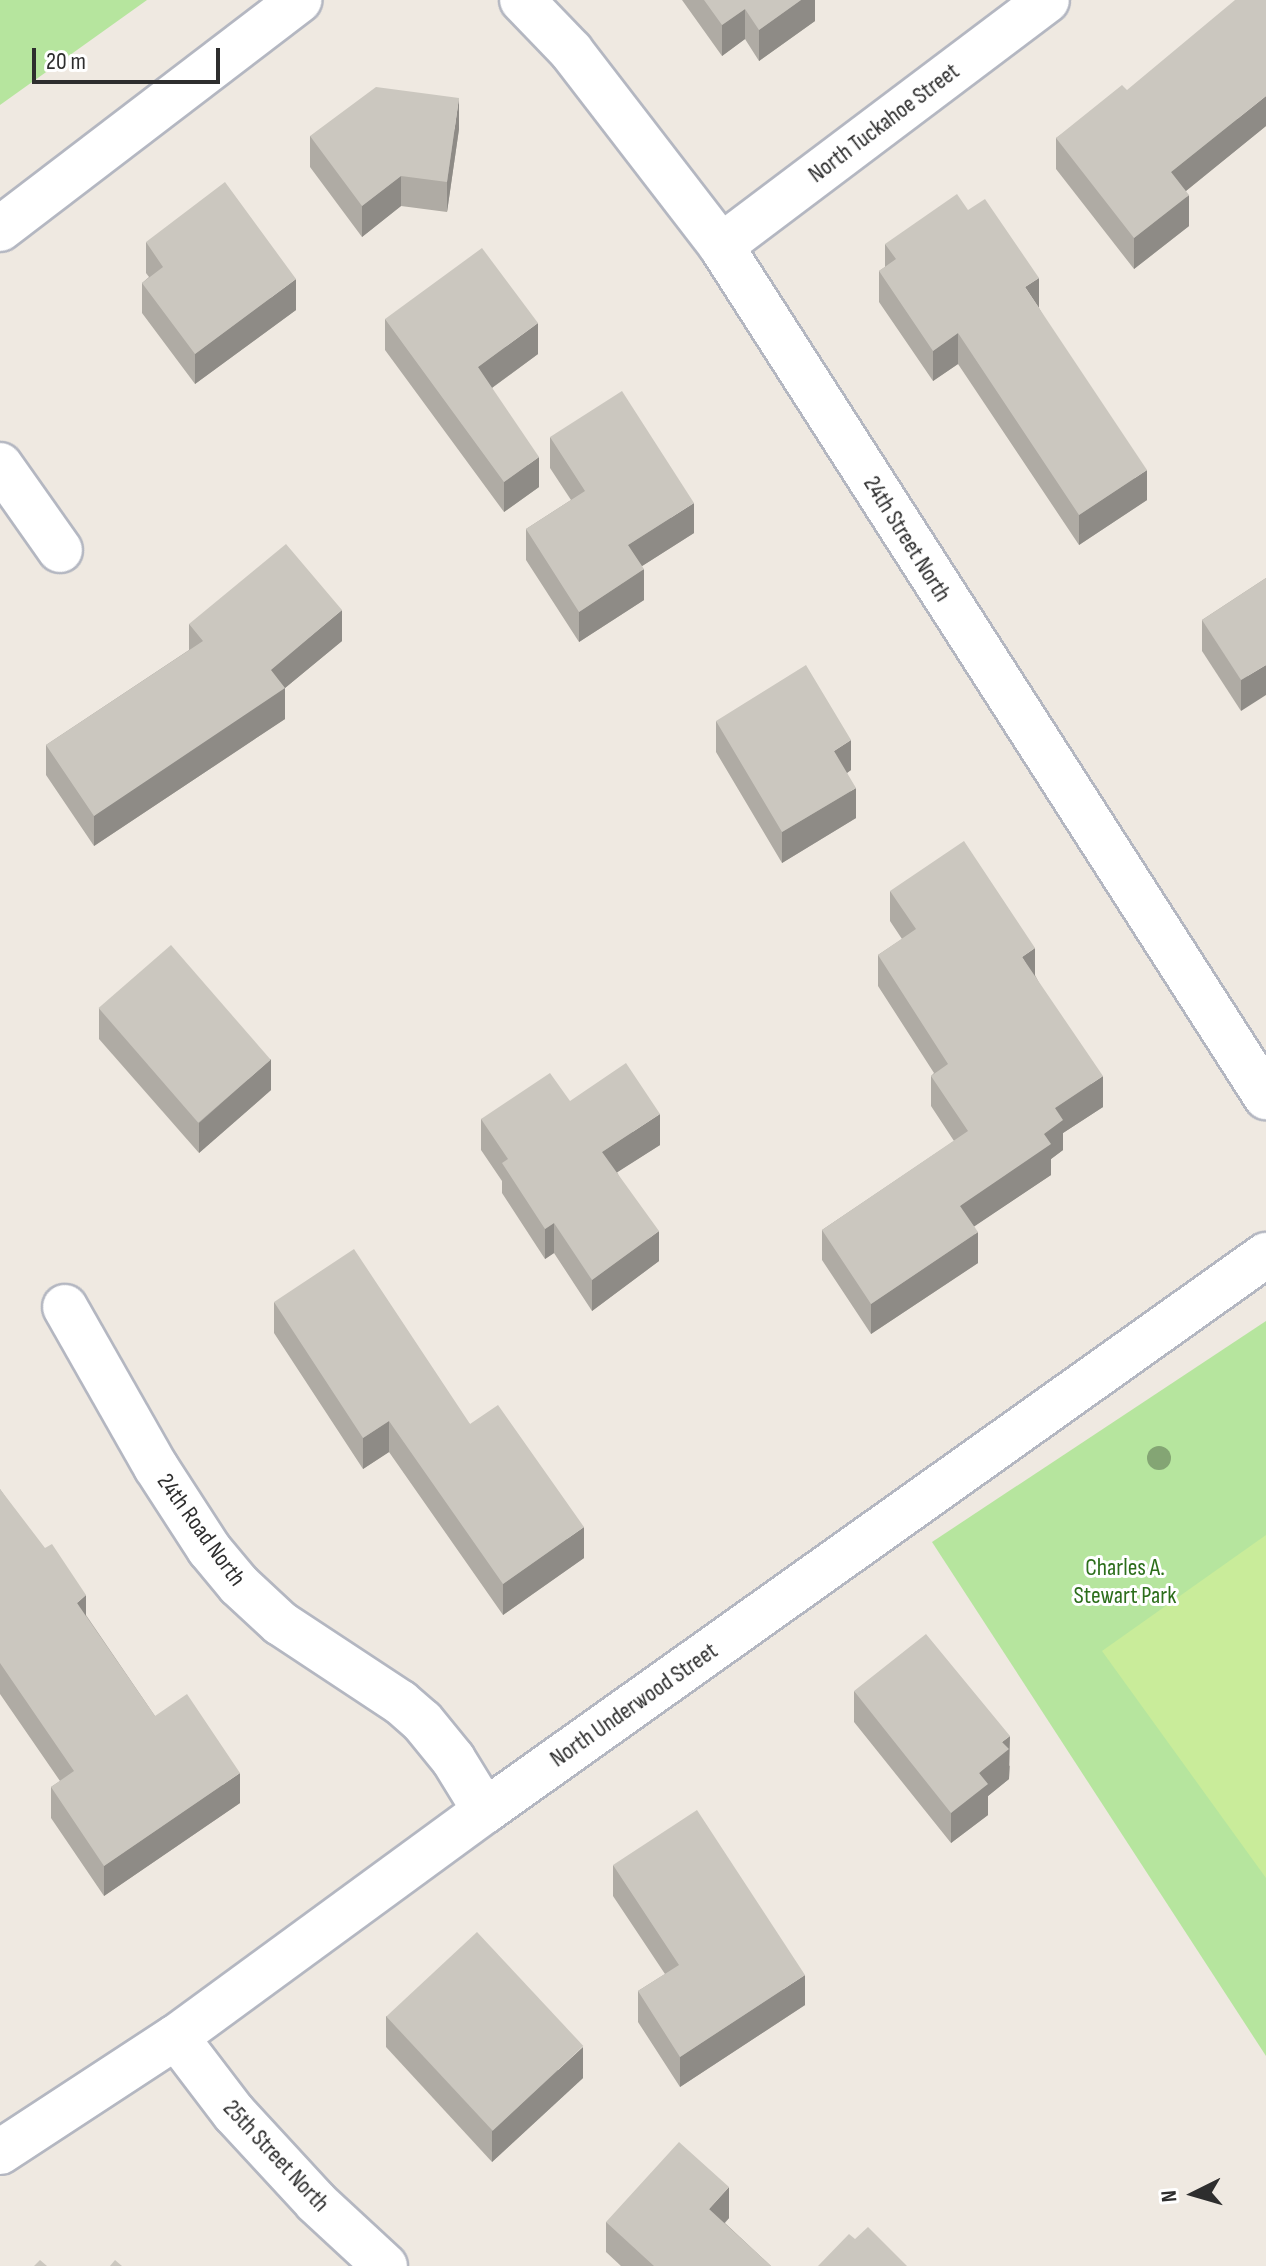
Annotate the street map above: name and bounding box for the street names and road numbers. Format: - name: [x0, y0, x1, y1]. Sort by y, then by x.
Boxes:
- street label: North Tuckahoe Street: [803, 57, 965, 189]
- street label: 24th Street North: [857, 471, 957, 607]
- street label: 24th Road North: [151, 1468, 251, 1592]
- street label: North Underwood Street: [545, 1637, 723, 1773]
- street label: 25th Street North: [217, 2094, 335, 2218]

